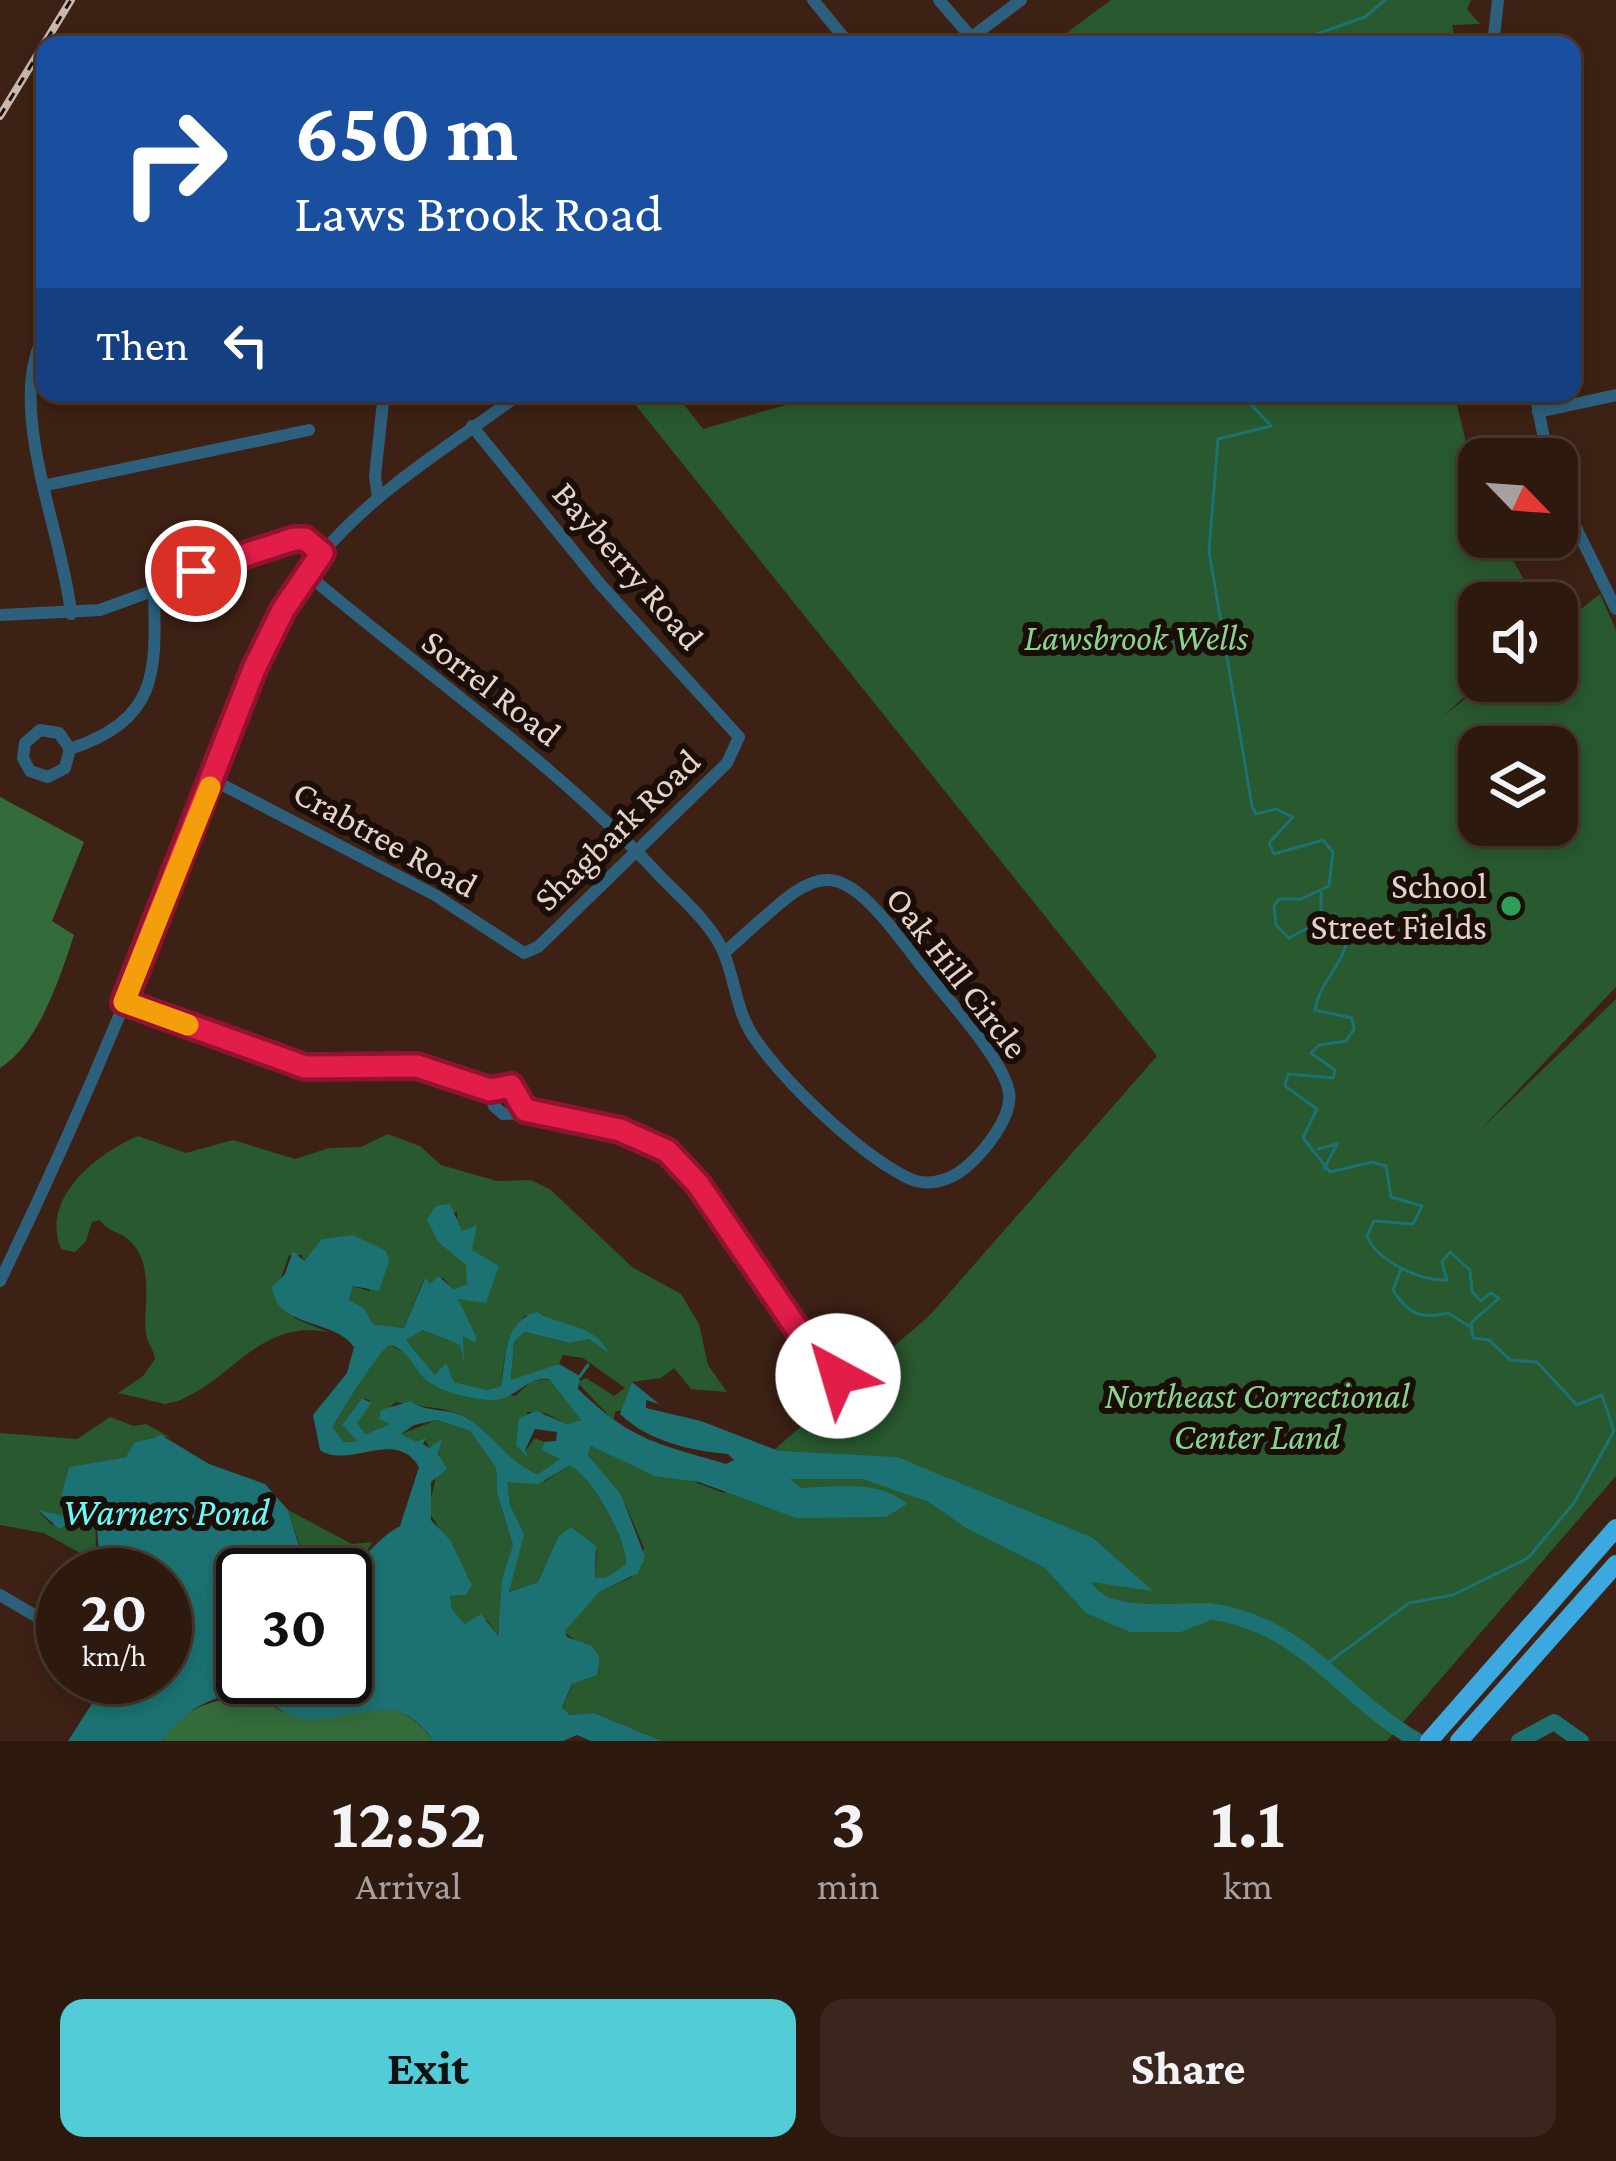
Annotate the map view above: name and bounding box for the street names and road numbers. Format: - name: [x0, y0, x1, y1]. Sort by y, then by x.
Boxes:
- street label: Bayberry Road: [545, 474, 712, 658]
- street label: Sorrel Road: [414, 621, 569, 754]
- street label: Shagbark Road: [526, 741, 708, 919]
- street label: Crabtree Road: [287, 772, 484, 906]
- street label: Oak Hill Circle: [878, 879, 1036, 1066]

